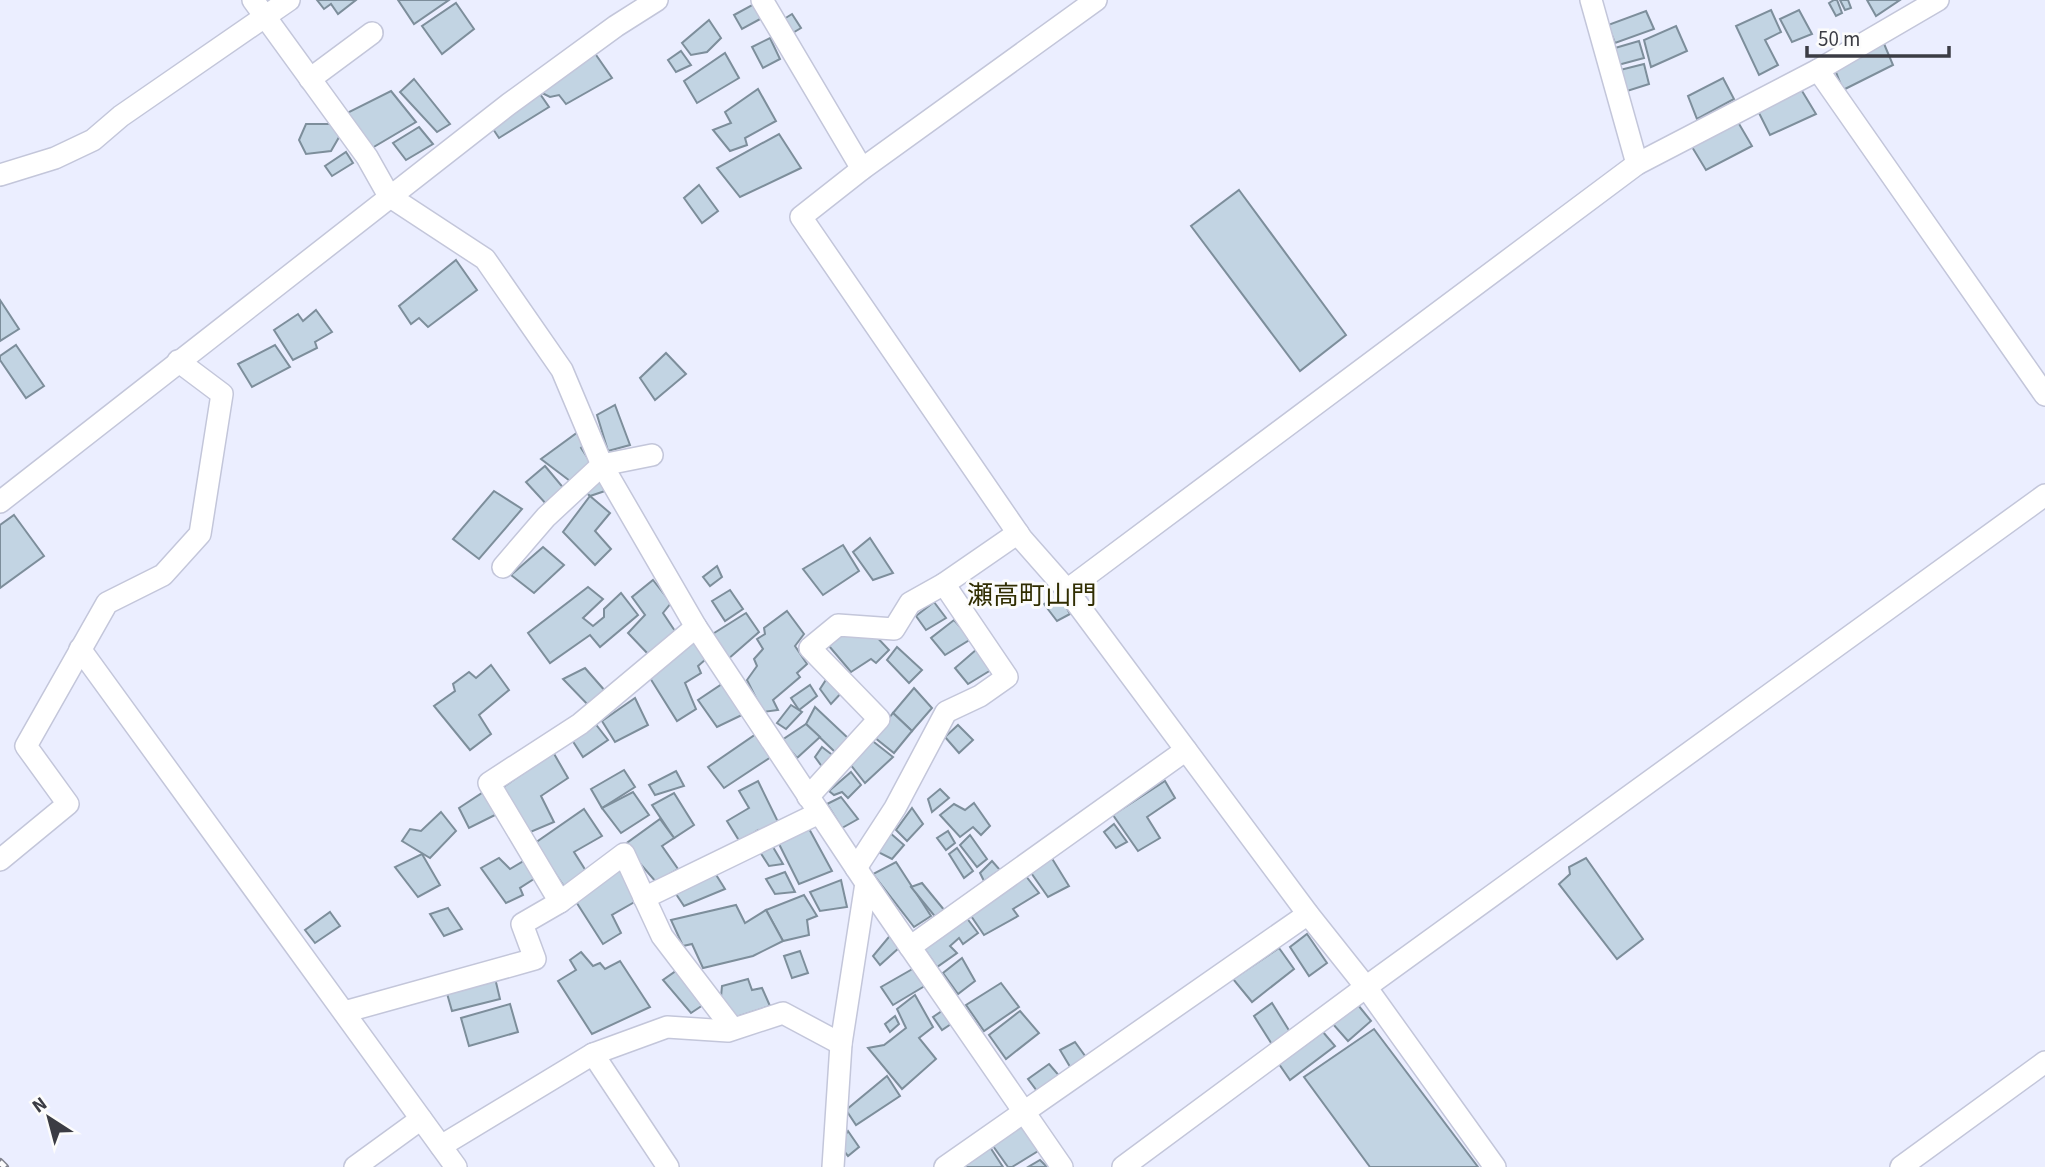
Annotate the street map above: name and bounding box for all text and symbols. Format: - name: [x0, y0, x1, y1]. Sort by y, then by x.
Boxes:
- scale bar: [1807, 14, 1949, 58]
- text: 50 m: [1818, 24, 1860, 54]
- district label: 瀬高町山門: [967, 577, 1097, 614]
- north arrow: [14, 1083, 84, 1153]
- text: N: [27, 1091, 53, 1120]

